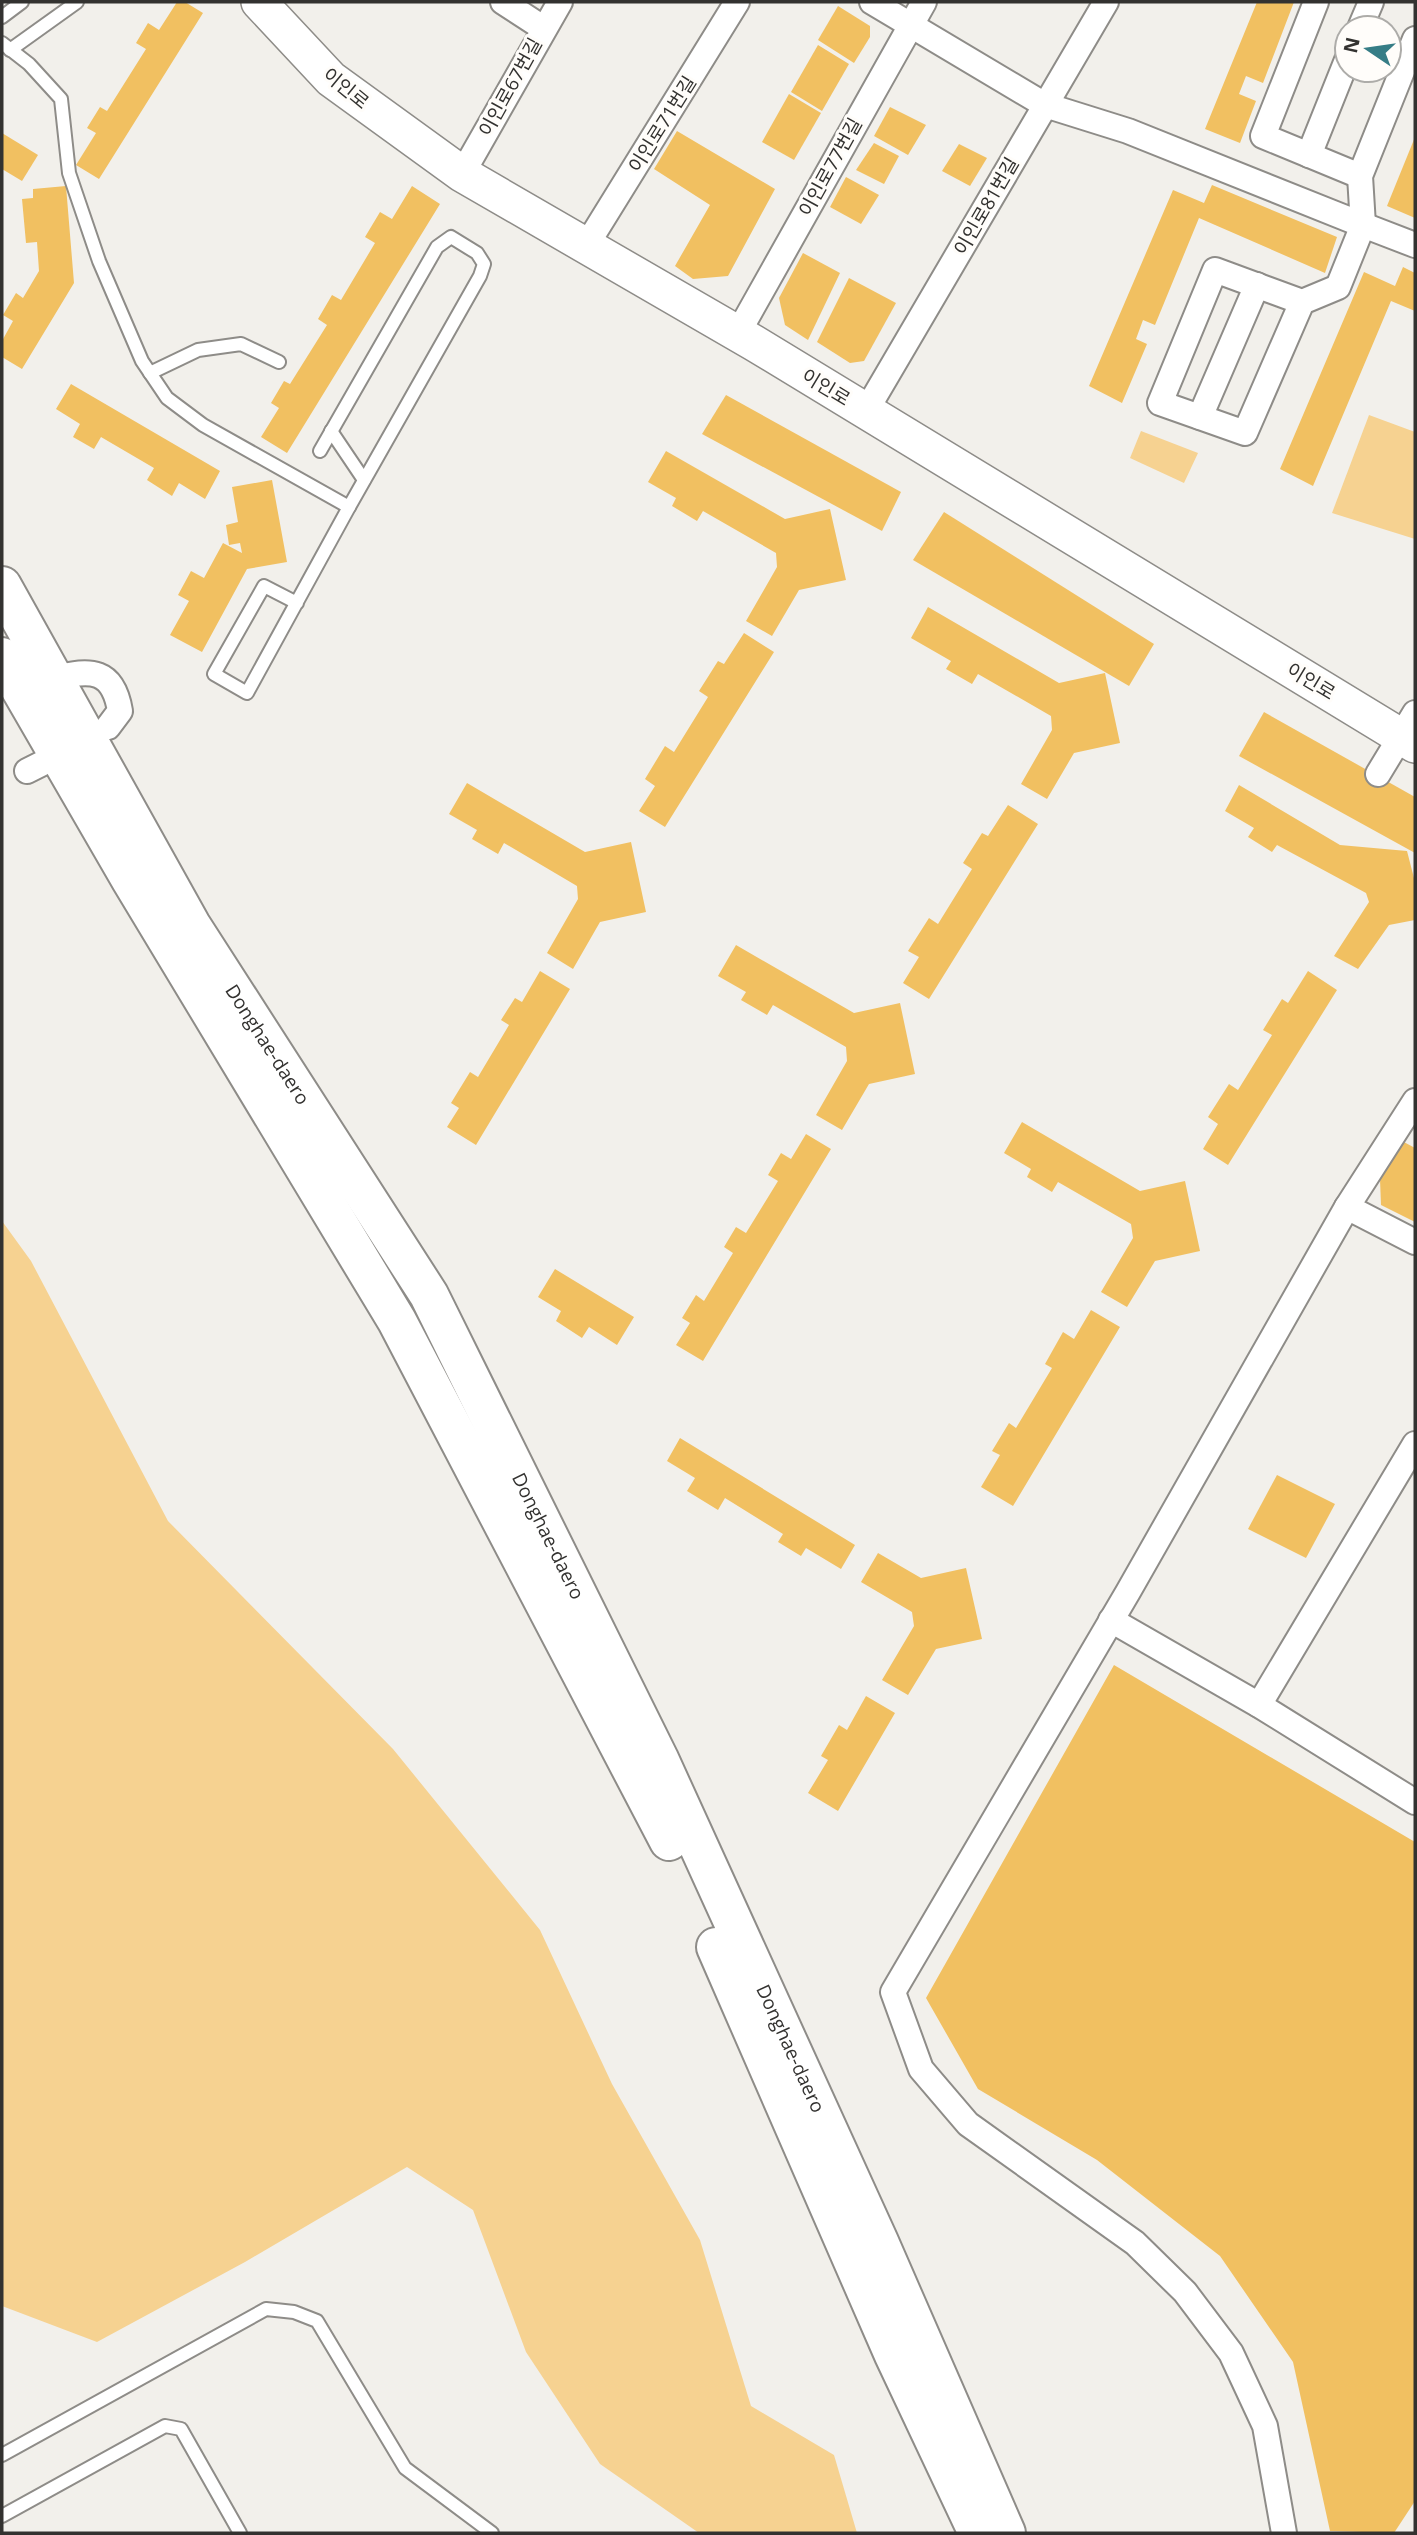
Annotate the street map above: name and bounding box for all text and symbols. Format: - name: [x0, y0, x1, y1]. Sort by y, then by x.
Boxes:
- north arrow: [1333, 14, 1403, 84]
- street label: 이인로67번길: [472, 33, 548, 141]
- text: N: [1337, 35, 1366, 56]
- street label: 이인로: [317, 61, 375, 115]
- street label: 이인로71번길: [622, 71, 702, 177]
- street label: 이인로77번길: [792, 113, 868, 221]
- street label: 이인로81번길: [947, 152, 1025, 260]
- street label: 이인로: [797, 362, 855, 412]
- street label: 이인로: [1282, 656, 1340, 706]
- street label: Donghae-daero: [219, 979, 316, 1110]
- street label: Donghae-daero: [506, 1468, 591, 1604]
- street label: Donghae-daero: [750, 1980, 831, 2117]

